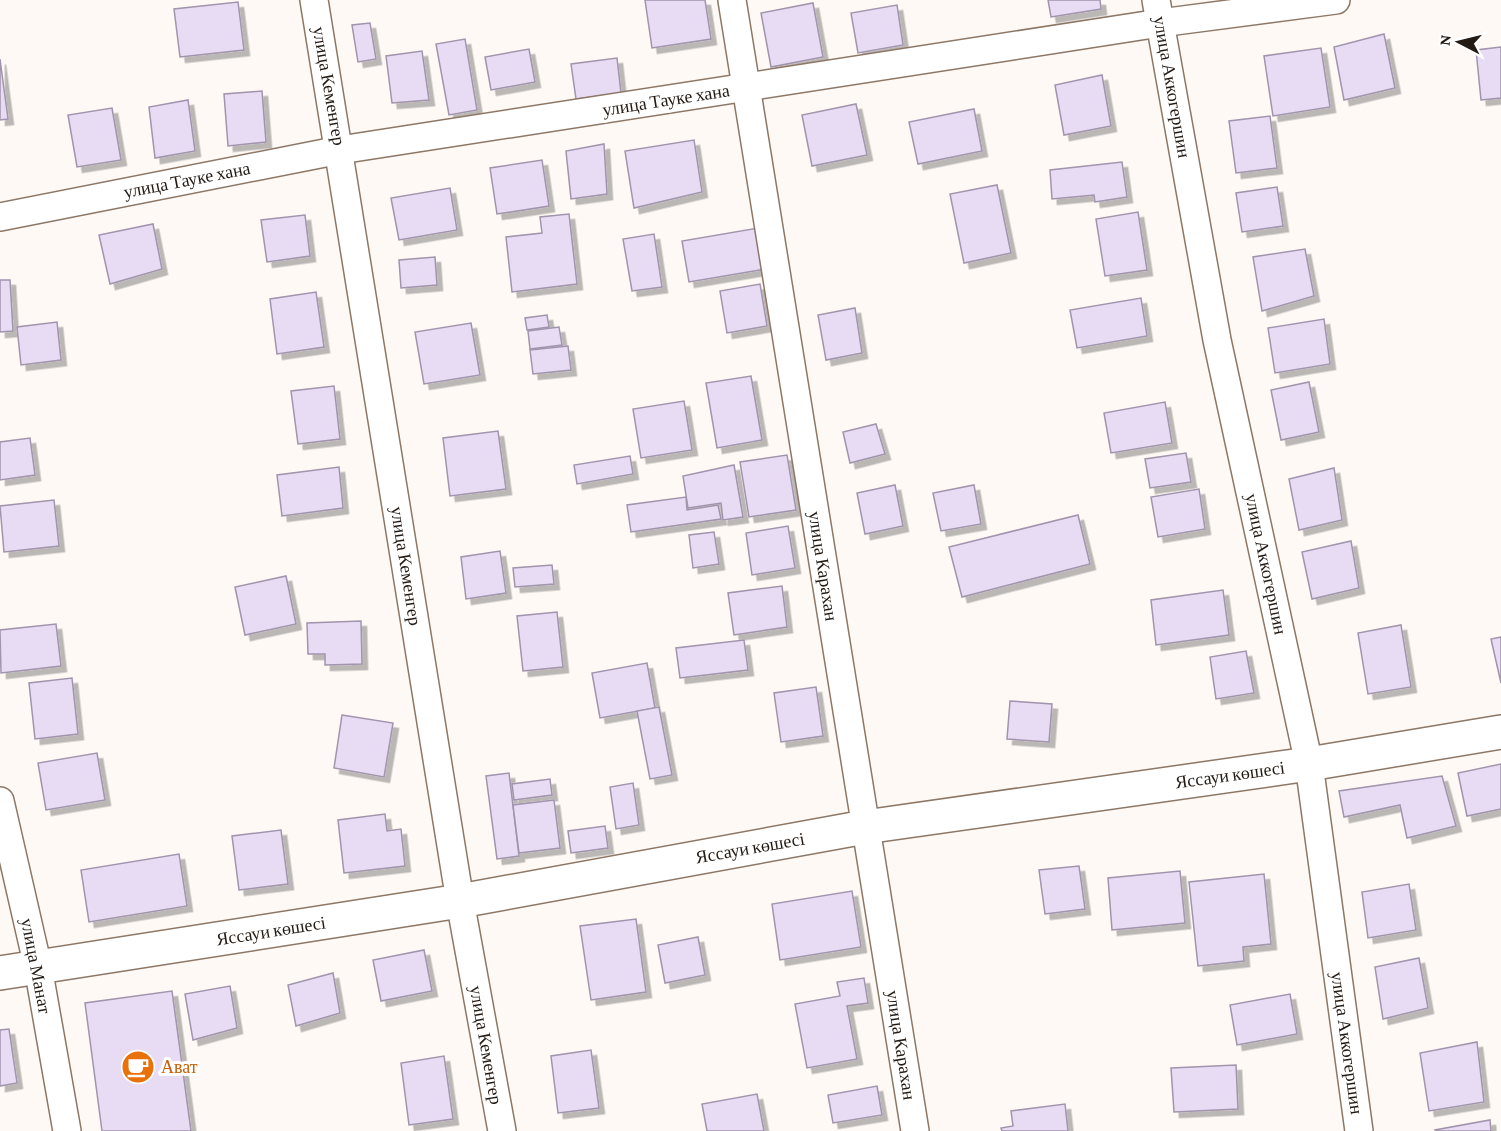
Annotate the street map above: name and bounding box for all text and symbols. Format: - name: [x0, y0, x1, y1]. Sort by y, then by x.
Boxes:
- north arrow: [1429, 12, 1489, 72]
- street label: улица Аккогершин: [1150, 15, 1194, 160]
- street label: улица Кеменгер: [309, 25, 349, 147]
- text: N: [1436, 34, 1454, 47]
- street label: улица Тауке хана: [601, 80, 731, 120]
- street label: улица Тауке хана: [122, 158, 252, 202]
- street label: улица Аккогершин: [1241, 492, 1291, 637]
- street label: улица Кеменгер: [387, 505, 425, 627]
- street label: улица Карахан: [804, 510, 842, 623]
- street label: Яссауи көшесі: [1174, 757, 1286, 793]
- street label: Яссауи көшесі: [694, 829, 806, 867]
- street label: Яссауи көшесі: [215, 912, 327, 950]
- street label: улица Манат: [17, 917, 55, 1016]
- street label: улица Аккогершин: [1327, 970, 1367, 1116]
- street label: улица Кеменгер: [466, 984, 506, 1106]
- street label: улица Карахан: [882, 989, 920, 1102]
- cafe icon: Ават: [120, 1049, 156, 1085]
- place label: Ават: [161, 1057, 198, 1077]

